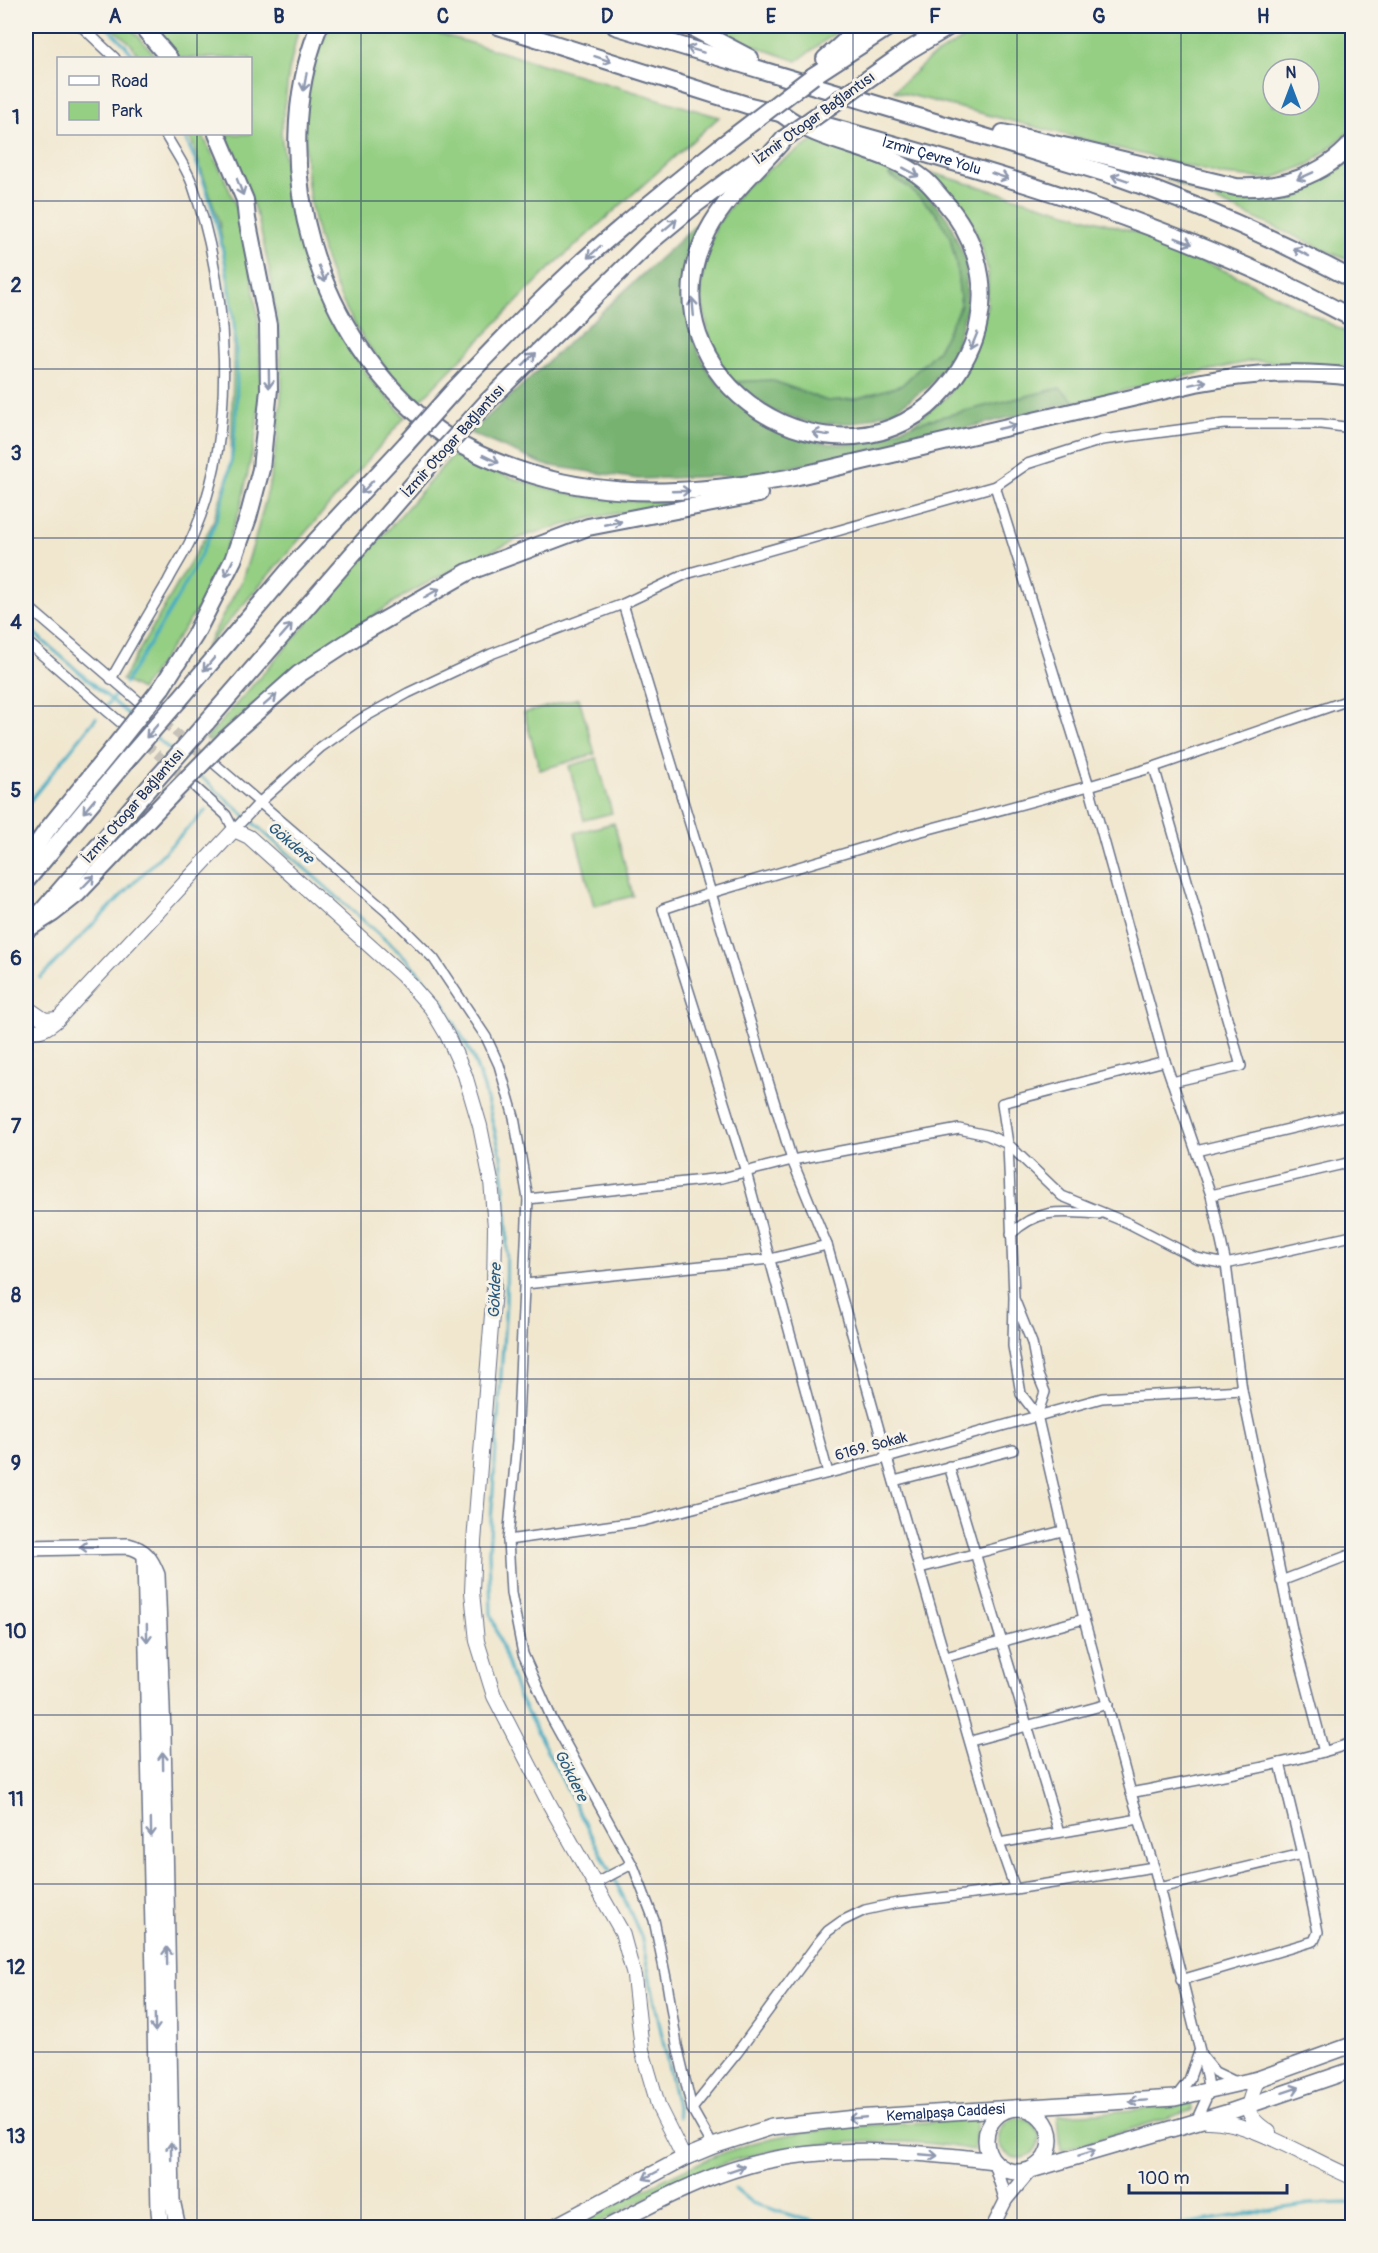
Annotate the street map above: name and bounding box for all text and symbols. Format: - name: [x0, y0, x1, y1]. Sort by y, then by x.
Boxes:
- text: A: [109, 4, 122, 29]
- text: B: [273, 4, 285, 29]
- text: C: [437, 4, 449, 29]
- text: D: [601, 4, 614, 29]
- text: E: [766, 4, 777, 29]
- text: F: [929, 4, 941, 29]
- text: G: [1092, 4, 1106, 29]
- text: H: [1257, 4, 1270, 29]
- one-way arrow: [686, 44, 705, 55]
- one-way arrow: [593, 54, 612, 65]
- legend: [57, 57, 252, 135]
- north arrow: [1261, 57, 1321, 117]
- text: N: [1286, 63, 1297, 83]
- street label: İzmir Otogar Bağlantısı: [750, 68, 879, 169]
- text: Road: [111, 70, 148, 93]
- one-way arrow: [299, 72, 310, 91]
- text: Park: [111, 100, 143, 123]
- text: 1: [12, 105, 20, 130]
- street label: İzmir Çevre Yolu: [880, 133, 983, 179]
- one-way arrow: [902, 166, 919, 178]
- one-way arrow: [990, 171, 1009, 182]
- one-way arrow: [1296, 171, 1314, 182]
- one-way arrow: [1111, 172, 1130, 183]
- one-way arrow: [236, 177, 247, 196]
- one-way arrow: [662, 218, 677, 232]
- one-way arrow: [1174, 236, 1193, 247]
- one-way arrow: [587, 245, 602, 259]
- one-way arrow: [1292, 246, 1310, 258]
- one-way arrow: [317, 264, 328, 282]
- text: 2: [10, 273, 22, 298]
- one-way arrow: [687, 298, 698, 318]
- one-way arrow: [967, 331, 979, 349]
- one-way arrow: [521, 352, 536, 367]
- one-way arrow: [263, 369, 275, 389]
- one-way arrow: [1187, 377, 1207, 388]
- street label: İzmir Otogar Bağlantısı: [397, 381, 509, 502]
- one-way arrow: [998, 420, 1017, 432]
- one-way arrow: [812, 428, 832, 439]
- text: 3: [10, 441, 22, 466]
- one-way arrow: [481, 454, 499, 465]
- one-way arrow: [359, 479, 374, 494]
- one-way arrow: [671, 486, 691, 497]
- one-way arrow: [603, 517, 622, 528]
- one-way arrow: [222, 559, 234, 577]
- one-way arrow: [423, 587, 440, 599]
- text: 4: [10, 610, 22, 635]
- one-way arrow: [279, 623, 292, 639]
- one-way arrow: [203, 656, 216, 672]
- one-way arrow: [262, 693, 277, 707]
- one-way arrow: [145, 723, 159, 738]
- street label: İzmir Otogar Bağlantısı: [78, 745, 188, 868]
- text: 5: [11, 778, 22, 803]
- one-way arrow: [82, 798, 95, 814]
- water label: Gökdere: [263, 817, 319, 870]
- one-way arrow: [81, 874, 95, 889]
- text: 6: [10, 946, 22, 971]
- text: 7: [11, 1114, 22, 1139]
- water label: Gökdere: [484, 1261, 506, 1319]
- text: 8: [11, 1283, 21, 1308]
- street label: 6169. Sokak: [833, 1428, 910, 1465]
- text: 9: [11, 1451, 21, 1476]
- one-way arrow: [79, 1541, 99, 1552]
- text: 10: [5, 1619, 27, 1644]
- one-way arrow: [141, 1622, 152, 1642]
- water label: Gökdere: [550, 1746, 594, 1806]
- one-way arrow: [157, 1752, 169, 1772]
- text: 11: [8, 1787, 24, 1812]
- one-way arrow: [145, 1817, 157, 1837]
- one-way arrow: [161, 1947, 173, 1967]
- text: 12: [7, 1955, 26, 1980]
- one-way arrow: [149, 2012, 161, 2032]
- one-way arrow: [1281, 2084, 1300, 2095]
- one-way arrow: [1129, 2095, 1149, 2106]
- street label: Kemalpaşa Caddesi: [886, 2100, 1006, 2126]
- one-way arrow: [847, 2113, 867, 2124]
- text: 13: [7, 2124, 25, 2149]
- one-way arrow: [165, 2142, 177, 2162]
- one-way arrow: [1077, 2147, 1096, 2158]
- one-way arrow: [919, 2150, 939, 2161]
- scale bar: [1129, 2157, 1286, 2195]
- one-way arrow: [726, 2163, 745, 2174]
- text: 100 m: [1138, 2167, 1190, 2190]
- one-way arrow: [643, 2169, 660, 2181]

